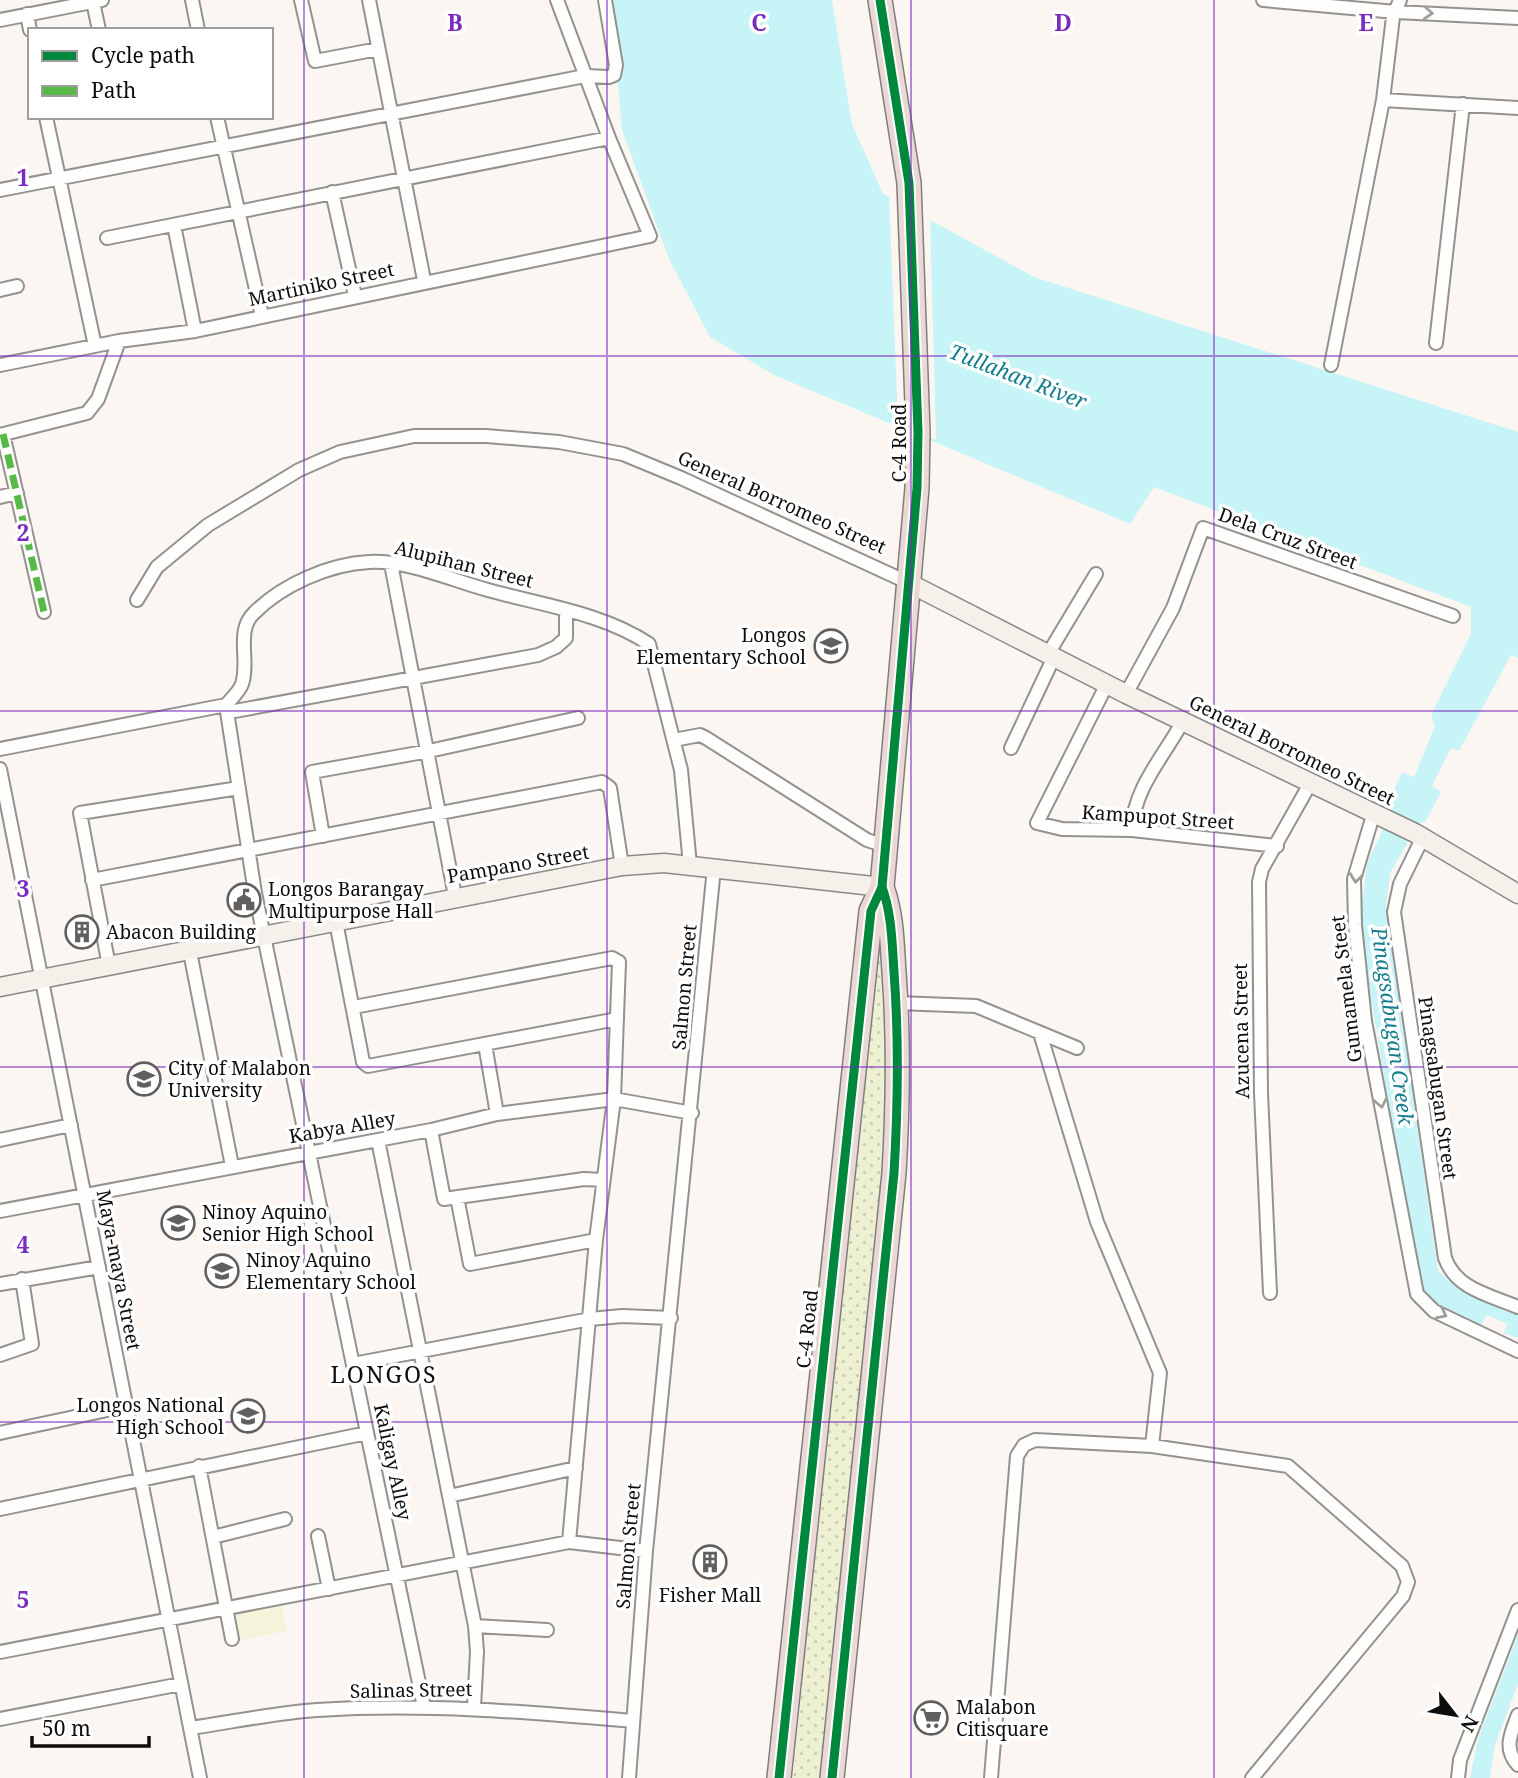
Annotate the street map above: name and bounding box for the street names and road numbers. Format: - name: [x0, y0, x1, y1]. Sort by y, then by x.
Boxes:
- street label: Martiniko Street: [246, 256, 396, 312]
- street label: C-4 Road: [886, 403, 912, 482]
- street label: General Borromeo Street: [674, 444, 891, 560]
- street label: Dela Cruz Street: [1215, 501, 1361, 575]
- street label: Alupihan Street: [392, 534, 536, 594]
- street label: General Borromeo Street: [1185, 689, 1399, 811]
- street label: Kampupot Street: [1081, 799, 1235, 835]
- street label: Pampano Street: [445, 839, 591, 889]
- street label: Gumamela Steet: [1324, 914, 1368, 1064]
- street label: Salmon Street: [666, 923, 702, 1051]
- street label: Azucena Street: [1227, 963, 1255, 1099]
- street label: Pinagsabugan Street: [1412, 995, 1464, 1182]
- street label: Kabya Alley: [287, 1105, 398, 1149]
- street label: Maya-maya Street: [91, 1187, 147, 1353]
- street label: C-4 Road: [790, 1288, 824, 1370]
- street label: Kaligay Alley: [368, 1401, 418, 1523]
- street label: Salmon Street: [610, 1482, 646, 1610]
- street label: Salinas Street: [350, 1676, 473, 1704]

